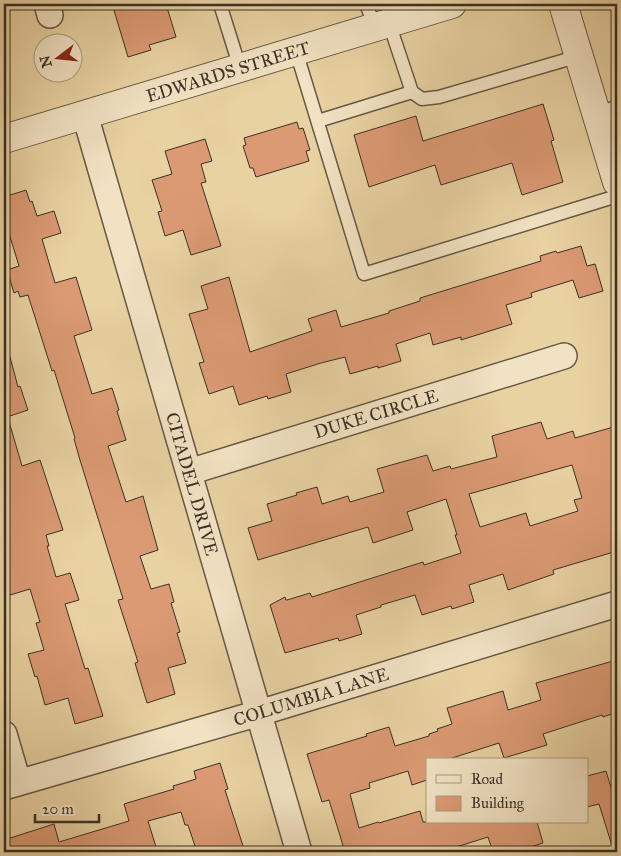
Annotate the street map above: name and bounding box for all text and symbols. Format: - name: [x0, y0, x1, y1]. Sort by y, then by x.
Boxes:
- north arrow: [32, 32, 82, 82]
- street label: EDWARDS STREET: [144, 37, 312, 107]
- text: N: [36, 53, 56, 69]
- street label: DUKE CIRCLE: [311, 385, 441, 443]
- street label: CITADEL DRIVE: [161, 410, 223, 558]
- street label: COLUMBIA LANE: [231, 663, 391, 731]
- legend: [426, 758, 588, 824]
- text: Road: [471, 770, 503, 788]
- scale bar: [35, 791, 99, 823]
- text: Building: [471, 794, 525, 812]
- text: 20 m: [42, 800, 74, 818]

